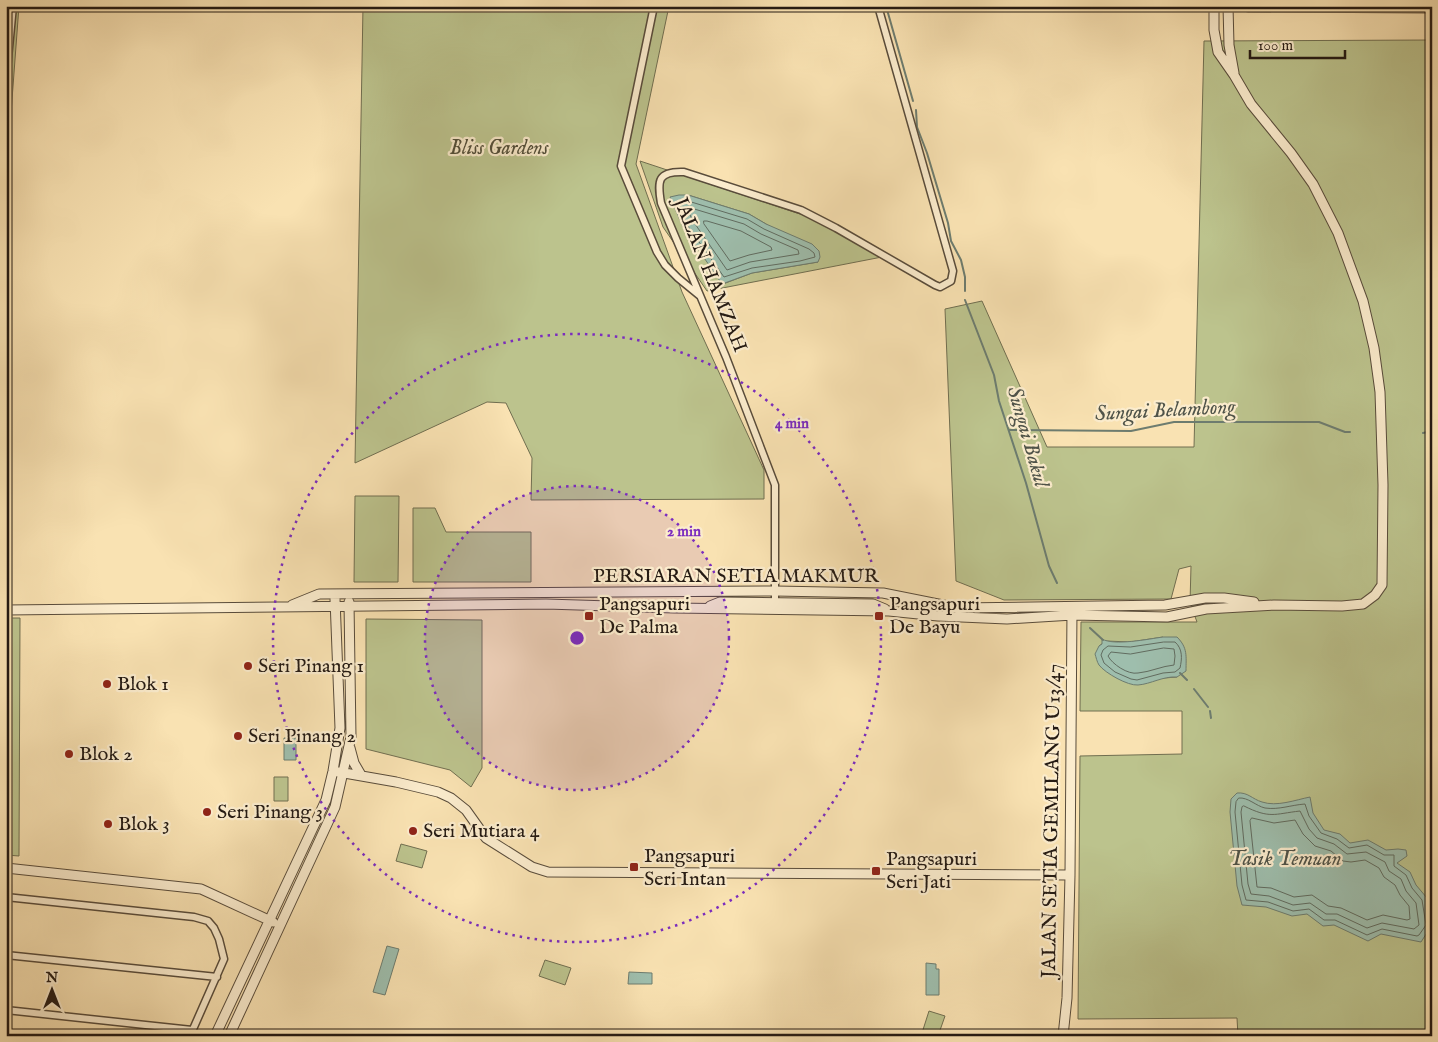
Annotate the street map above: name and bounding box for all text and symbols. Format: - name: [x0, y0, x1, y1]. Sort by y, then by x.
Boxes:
- scale bar: [1250, 28, 1346, 60]
- text: 100 m: [1258, 36, 1294, 55]
- park label: Bliss Gardens: [450, 136, 549, 161]
- street label: JALAN HAMZAH: [667, 192, 752, 356]
- water label: Sungai Bakul: [1000, 384, 1055, 492]
- water label: Sungai Belambong: [1094, 394, 1237, 428]
- text: 4 min: [775, 414, 809, 433]
- text: 2 min: [667, 522, 701, 541]
- street label: PERSIARAN SETIA MAKMUR: [593, 564, 880, 589]
- place label: Pangsapuri De Palma: [599, 592, 690, 640]
- place label: Pangsapuri De Bayu: [889, 592, 980, 640]
- marker: Pangsapuri De Palma: [583, 610, 595, 622]
- marker: Pangsapuri De Bayu: [873, 610, 885, 622]
- centre of rings: [568, 629, 586, 647]
- place label: Seri Pinang 1: [258, 654, 364, 679]
- marker: Seri Pinang 1: [242, 660, 254, 672]
- street label: JALAN SETIA GEMILANG U13/47: [1037, 664, 1067, 980]
- place label: Blok 1: [117, 672, 169, 697]
- marker: Blok 1: [101, 678, 113, 690]
- place label: Seri Pinang 2: [248, 724, 356, 749]
- marker: Seri Pinang 2: [232, 730, 244, 742]
- place label: Blok 2: [79, 742, 133, 767]
- marker: Blok 2: [63, 748, 75, 760]
- place label: Seri Pinang 3: [217, 800, 323, 825]
- marker: Seri Pinang 3: [201, 806, 213, 818]
- place label: Blok 3: [118, 812, 170, 837]
- marker: Blok 3: [102, 818, 114, 830]
- place label: Seri Mutiara 4: [423, 819, 540, 844]
- marker: Seri Mutiara 4: [407, 825, 419, 837]
- place label: Pangsapuri Seri Intan: [644, 844, 735, 892]
- water label: Tasik Temuan: [1228, 846, 1342, 873]
- place label: Pangsapuri Seri Jati: [886, 847, 977, 895]
- marker: Pangsapuri Seri Intan: [628, 861, 640, 873]
- marker: Pangsapuri Seri Jati: [870, 865, 882, 877]
- north arrow: [28, 964, 78, 1014]
- text: N: [45, 969, 58, 987]

